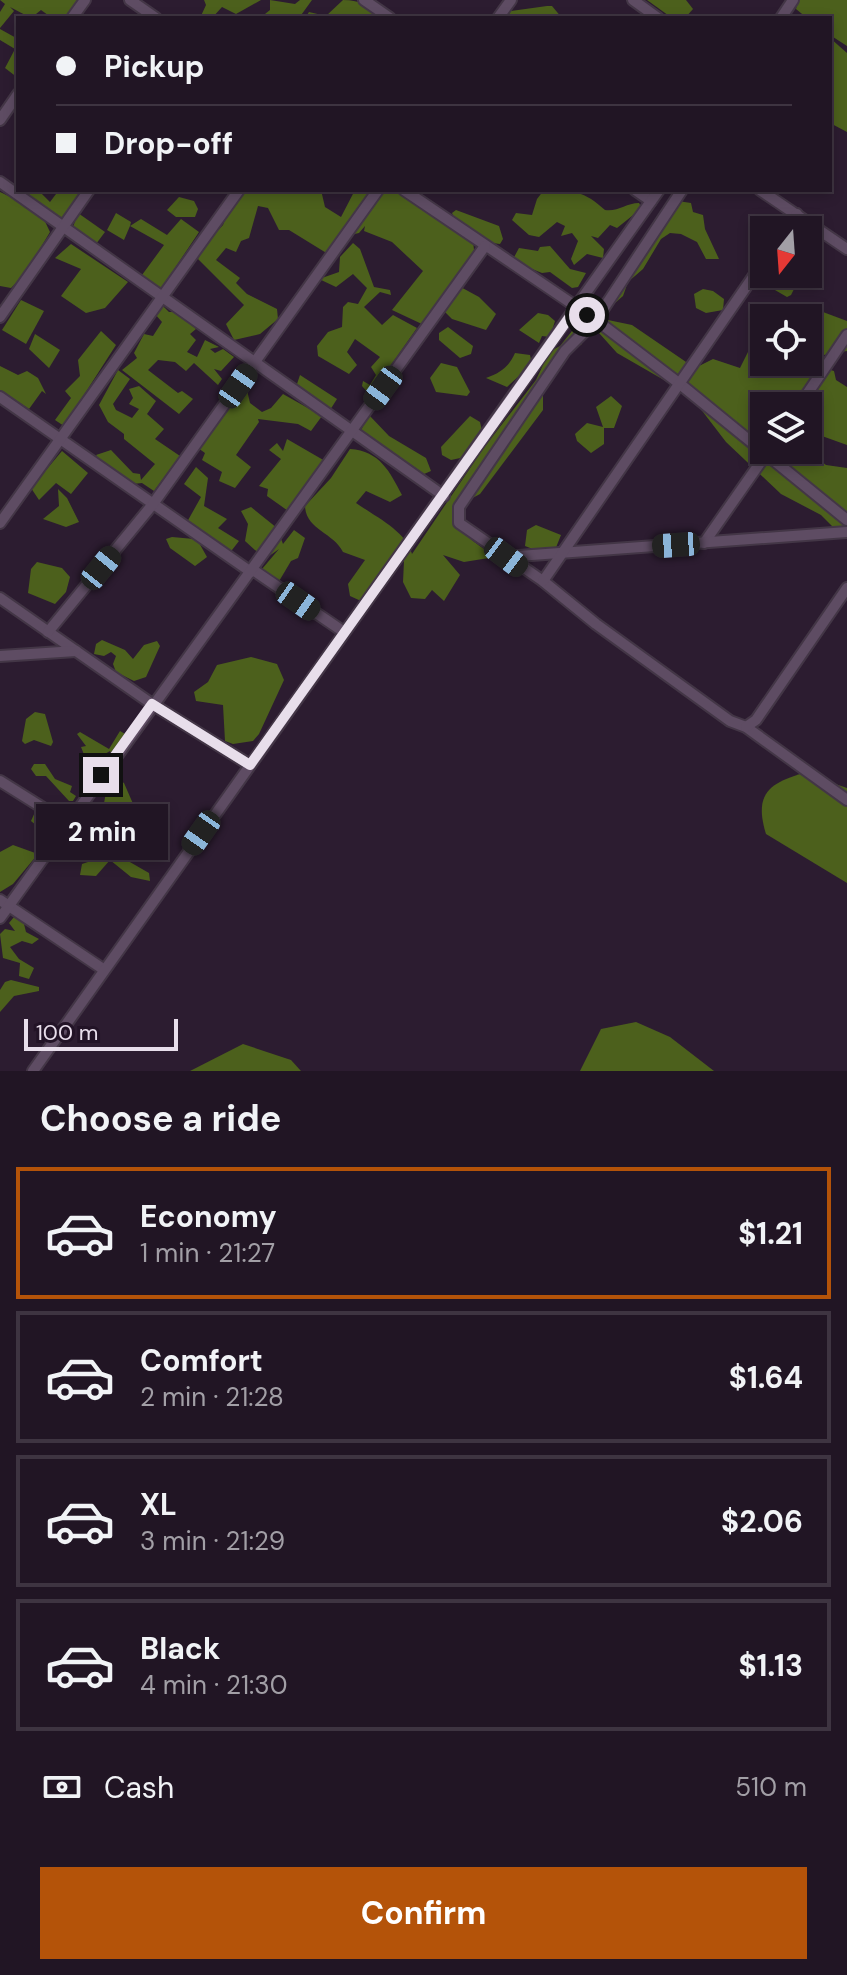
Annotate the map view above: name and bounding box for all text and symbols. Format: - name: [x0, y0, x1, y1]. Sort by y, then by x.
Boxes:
- text: Pickup: [104, 47, 204, 86]
- text: Drop-off: [104, 124, 233, 163]
- north arrow: [750, 216, 822, 288]
- map controls: [750, 216, 822, 464]
- route start: [569, 297, 605, 333]
- button: locate: [750, 304, 822, 376]
- car: [214, 359, 262, 413]
- car: [359, 362, 407, 414]
- button: layers: [750, 392, 822, 464]
- car: [651, 531, 701, 559]
- car: [480, 533, 532, 581]
- car: [77, 542, 125, 594]
- car: [271, 577, 325, 625]
- route end: [83, 757, 119, 793]
- callout: 2 min: [35, 803, 167, 859]
- car: [177, 806, 225, 860]
- text: 2 min: [68, 815, 136, 849]
- scale bar: [24, 1015, 178, 1051]
- text: 100 m: [36, 1018, 98, 1047]
- text: Choose a ride: [40, 1095, 281, 1142]
- icon: car: [44, 1197, 116, 1269]
- text: Economy: [140, 1197, 277, 1236]
- text: $1.21: [738, 1214, 803, 1253]
- text: 1 min · 21:27: [140, 1236, 275, 1270]
- icon: car: [44, 1341, 116, 1413]
- text: Comfort: [140, 1341, 263, 1380]
- text: $1.64: [729, 1358, 803, 1397]
- text: 2 min · 21:28: [140, 1380, 284, 1414]
- icon: car: [44, 1485, 116, 1557]
- text: XL: [140, 1485, 177, 1524]
- text: $2.06: [721, 1502, 803, 1541]
- text: 3 min · 21:29: [140, 1524, 285, 1558]
- icon: car: [44, 1629, 116, 1701]
- text: Black: [140, 1629, 220, 1668]
- text: $1.13: [738, 1646, 803, 1685]
- text: 4 min · 21:30: [140, 1668, 288, 1702]
- icon: cash: [40, 1765, 84, 1809]
- text: Cash: [104, 1768, 174, 1807]
- text: 510 m: [735, 1770, 807, 1804]
- button: Confirm: [40, 1867, 807, 1959]

